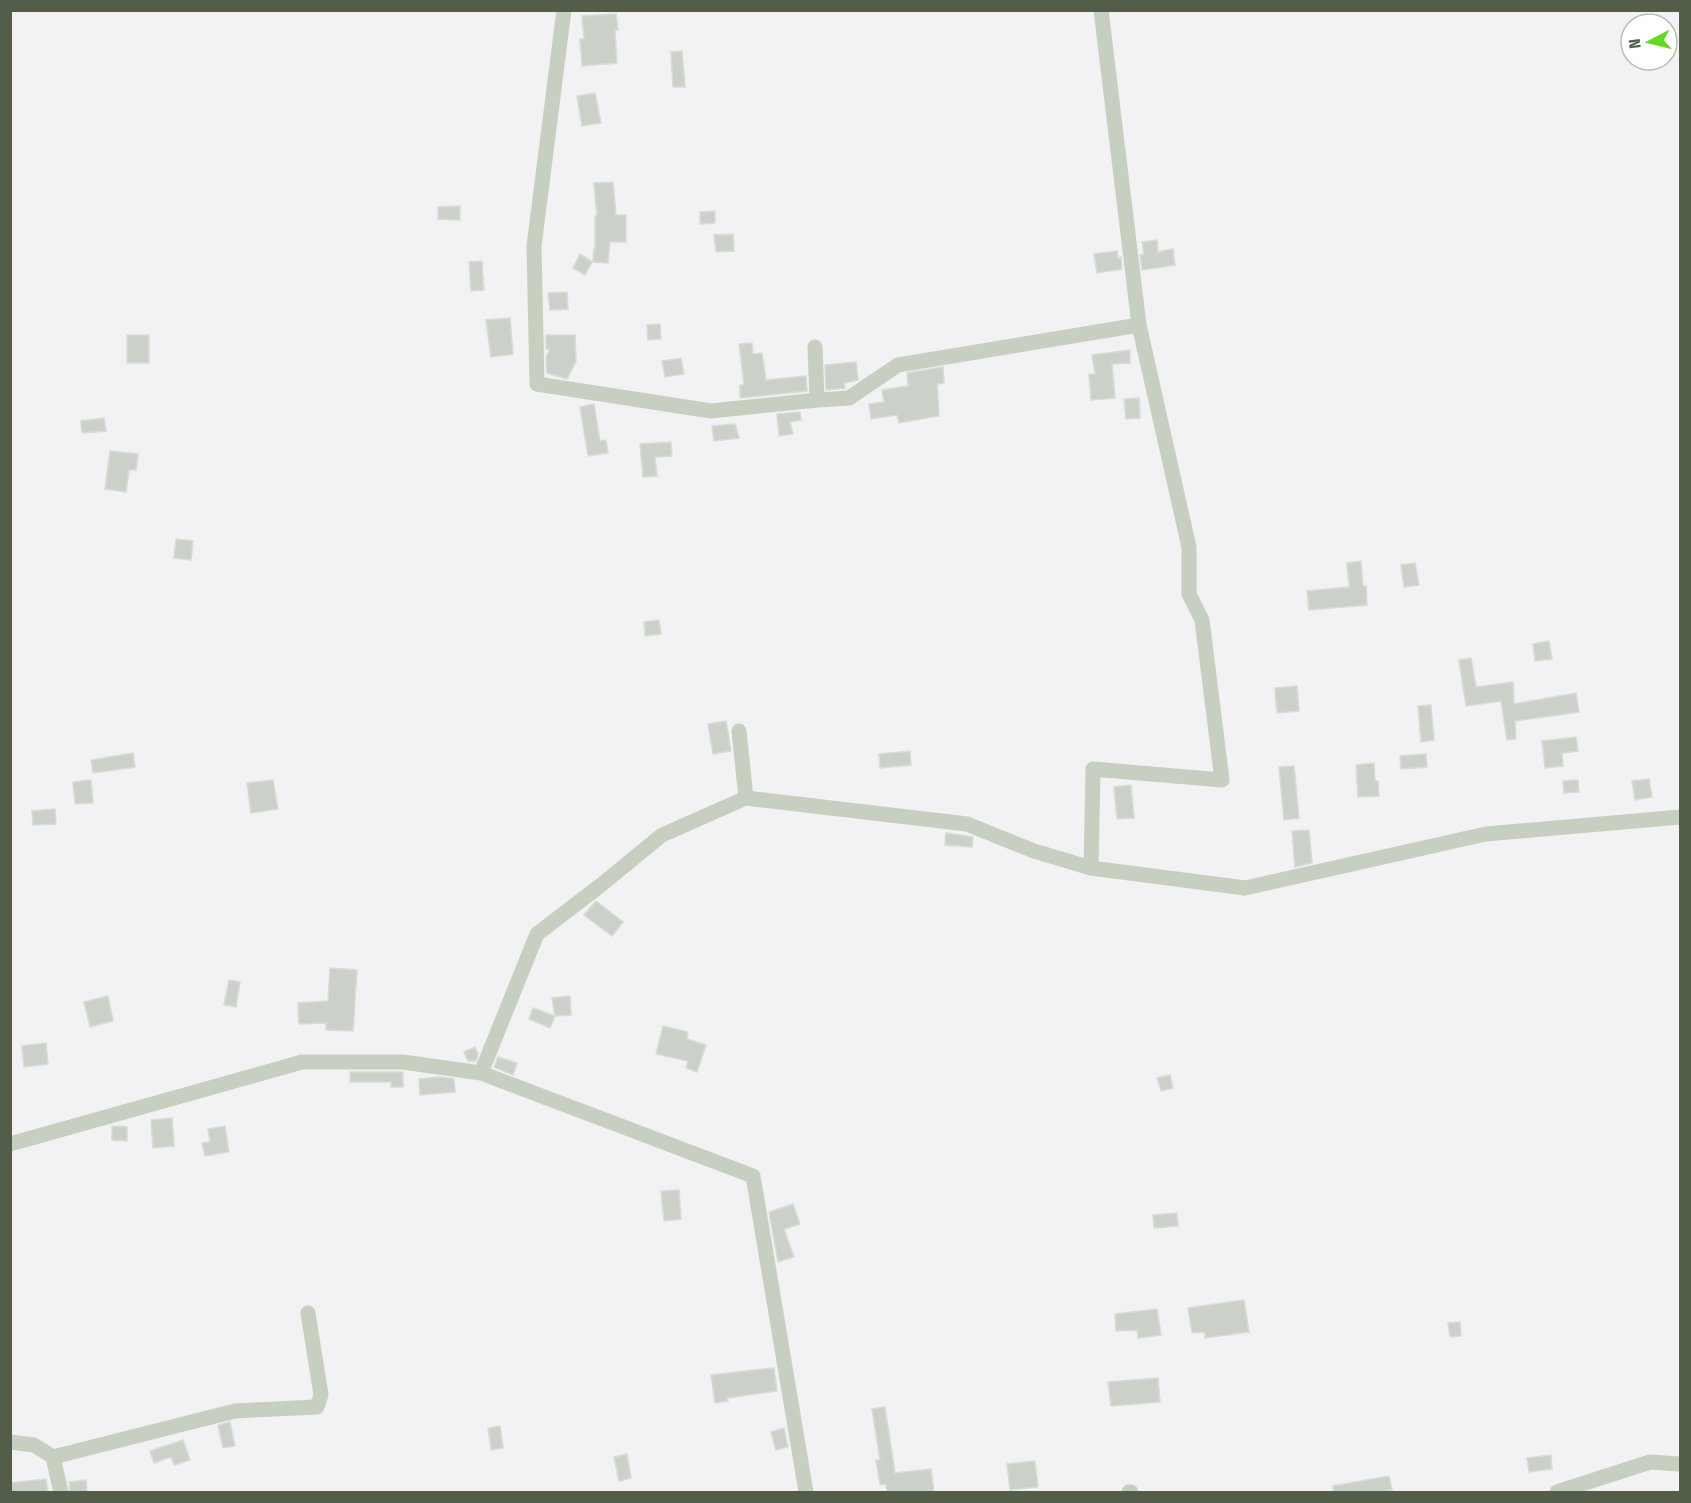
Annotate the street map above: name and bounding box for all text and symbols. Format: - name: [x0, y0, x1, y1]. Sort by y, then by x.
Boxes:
- north arrow: [1619, 12, 1679, 72]
- text: N: [1625, 38, 1645, 50]

